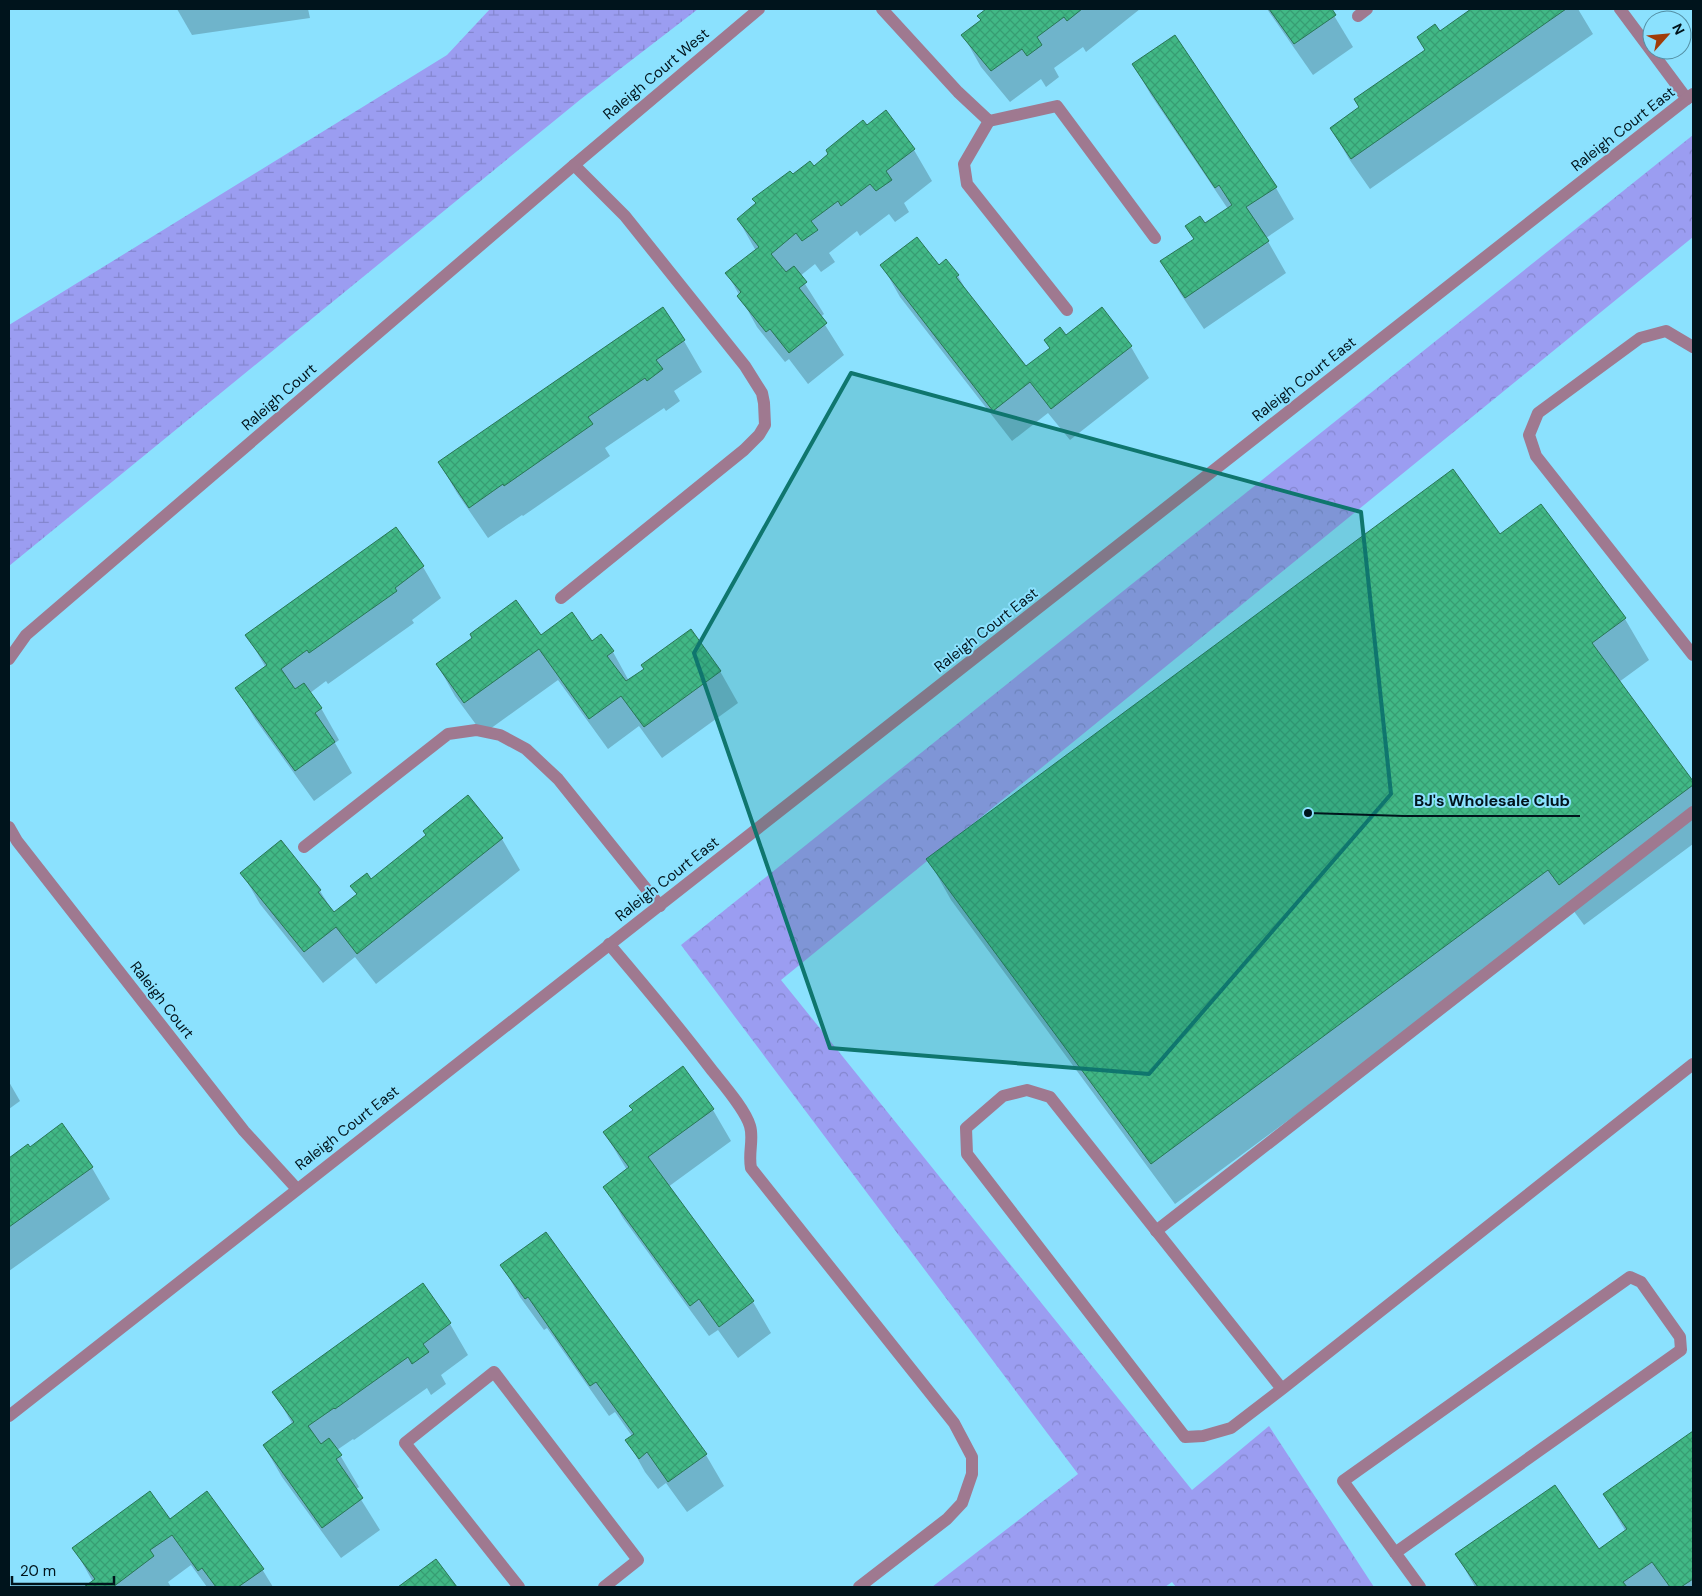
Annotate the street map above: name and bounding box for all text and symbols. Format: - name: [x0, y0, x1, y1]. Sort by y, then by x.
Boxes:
- north arrow: [1642, 10, 1692, 60]
- text: N: [1668, 20, 1689, 38]
- street label: Raleigh Court West: [599, 24, 713, 124]
- street label: Raleigh Court East: [1567, 82, 1679, 176]
- street label: Raleigh Court East: [1248, 332, 1360, 426]
- street label: Raleigh Court: [237, 359, 321, 435]
- street label: Raleigh Court East: [930, 583, 1042, 677]
- callout: BJ's Wholesale Club: [1404, 785, 1580, 816]
- text: BJ's Wholesale Club: [1414, 790, 1570, 811]
- street label: Raleigh Court East: [611, 832, 723, 926]
- street label: Raleigh Court: [125, 957, 199, 1043]
- street label: Raleigh Court East: [291, 1081, 403, 1175]
- scale bar: [12, 1554, 115, 1586]
- text: 20 m: [20, 1561, 56, 1581]

